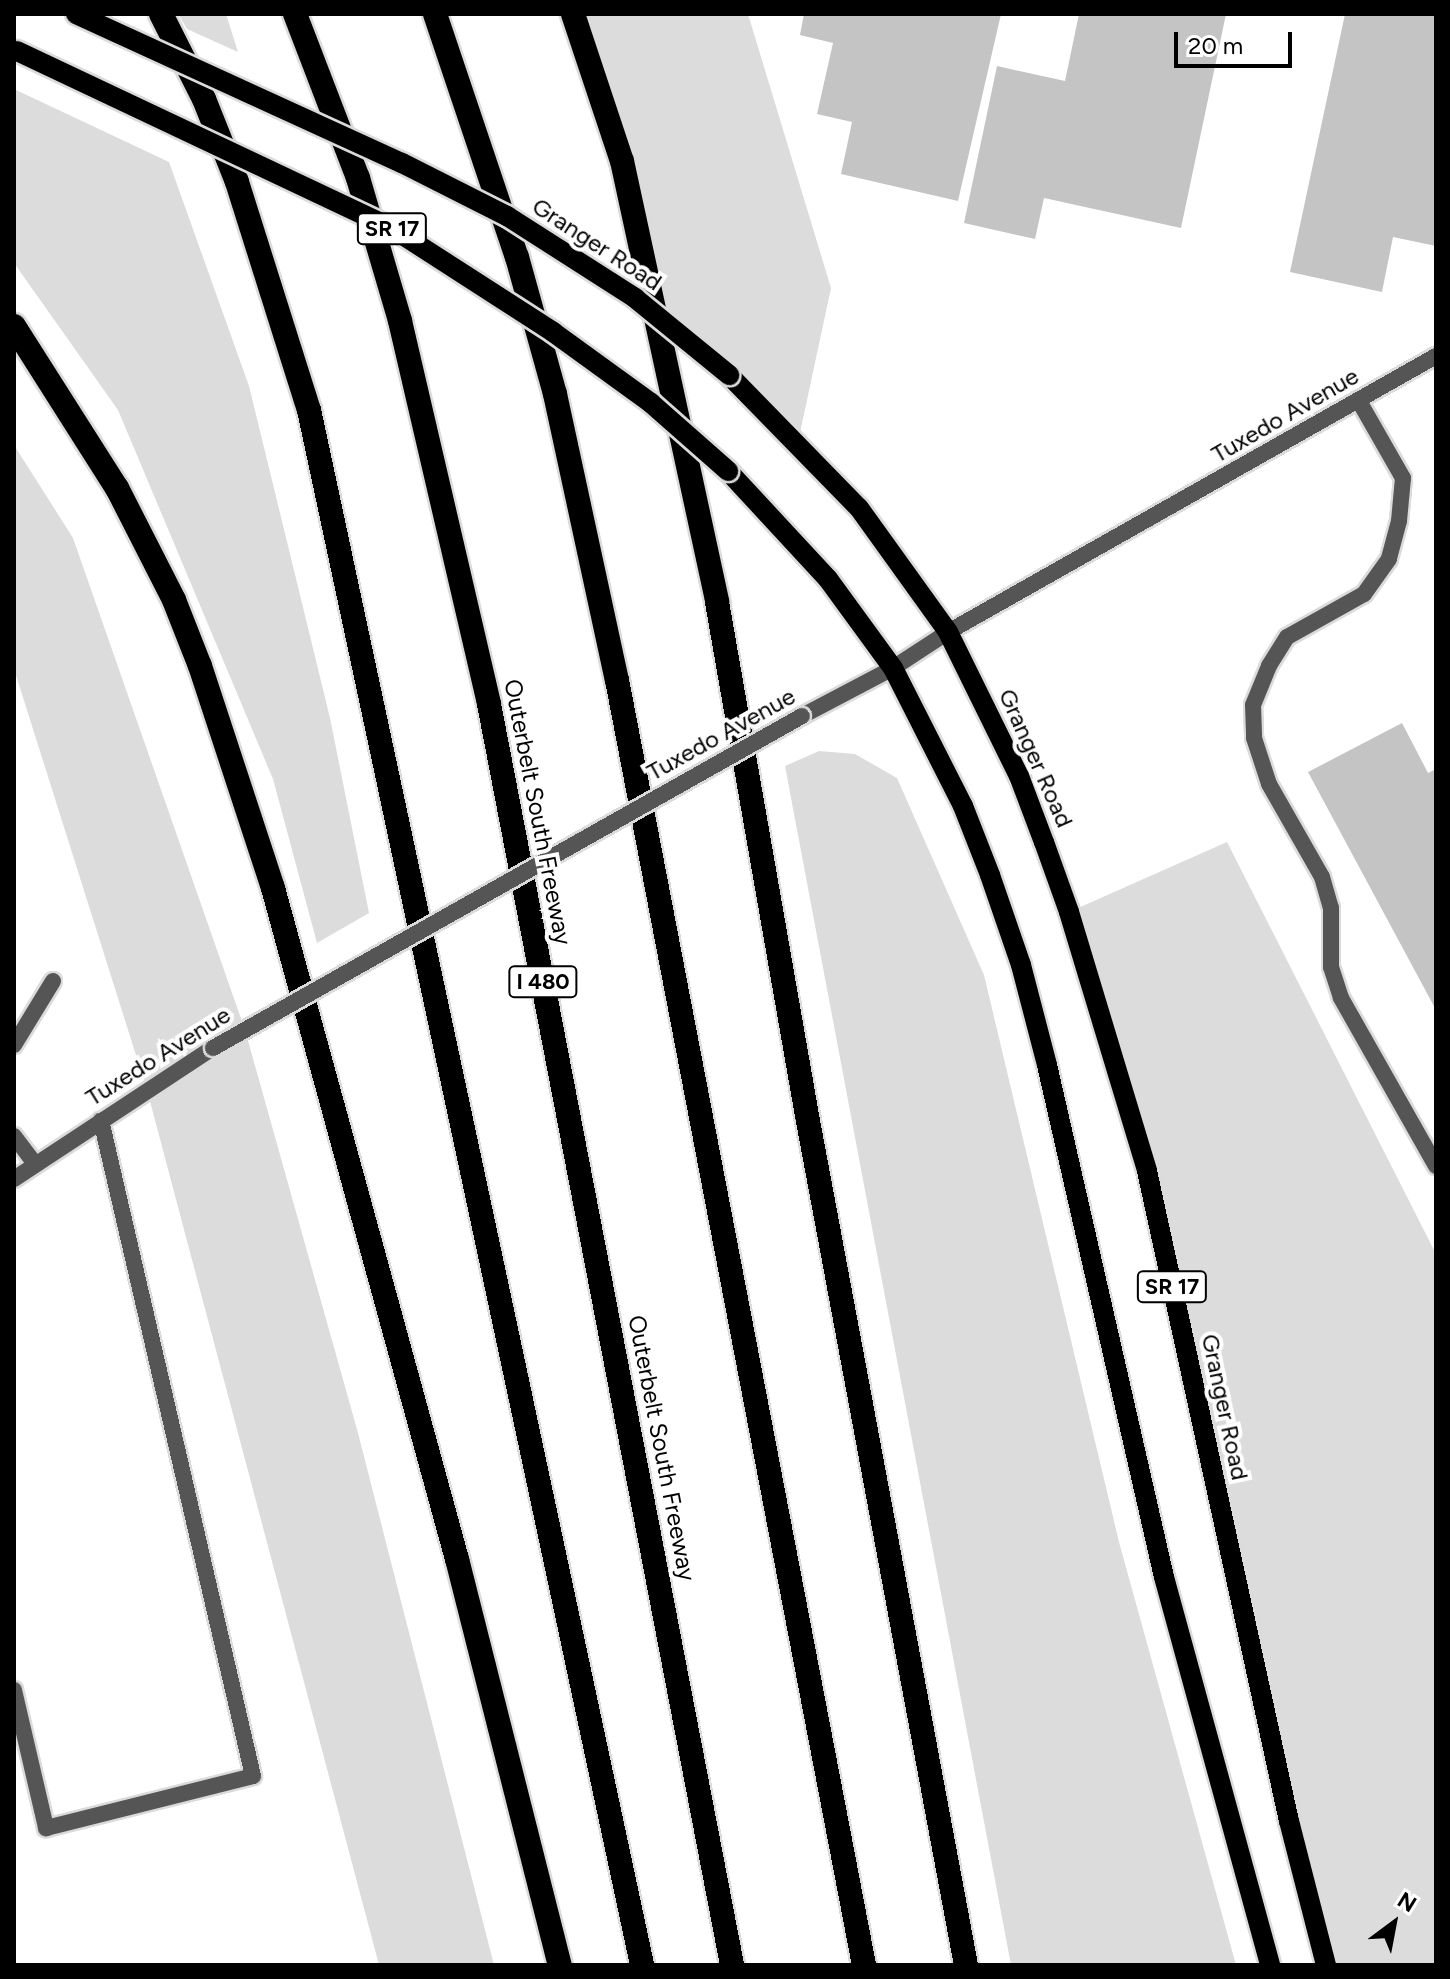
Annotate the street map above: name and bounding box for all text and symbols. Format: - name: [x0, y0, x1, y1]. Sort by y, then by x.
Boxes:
- scale bar: [1178, 16, 1296, 66]
- text: 20 m: [1188, 31, 1243, 60]
- street label: Granger Road: [527, 191, 667, 297]
- road number: SR 17: [356, 211, 428, 247]
- street label: Tuxedo Avenue: [1206, 361, 1364, 469]
- street label: Outerbelt South Freeway: [498, 677, 578, 947]
- street label: Tuxedo Avenue: [642, 681, 800, 787]
- street label: Granger Road: [993, 684, 1079, 832]
- road number: I 480: [507, 964, 579, 1000]
- street label: Tuxedo Avenue: [80, 1000, 236, 1112]
- road number: SR 17: [1136, 1269, 1208, 1305]
- street label: Outerbelt South Freeway: [622, 1313, 702, 1583]
- street label: Granger Road: [1195, 1331, 1255, 1483]
- north arrow: [1354, 1883, 1434, 1963]
- text: N: [1393, 1886, 1421, 1918]

